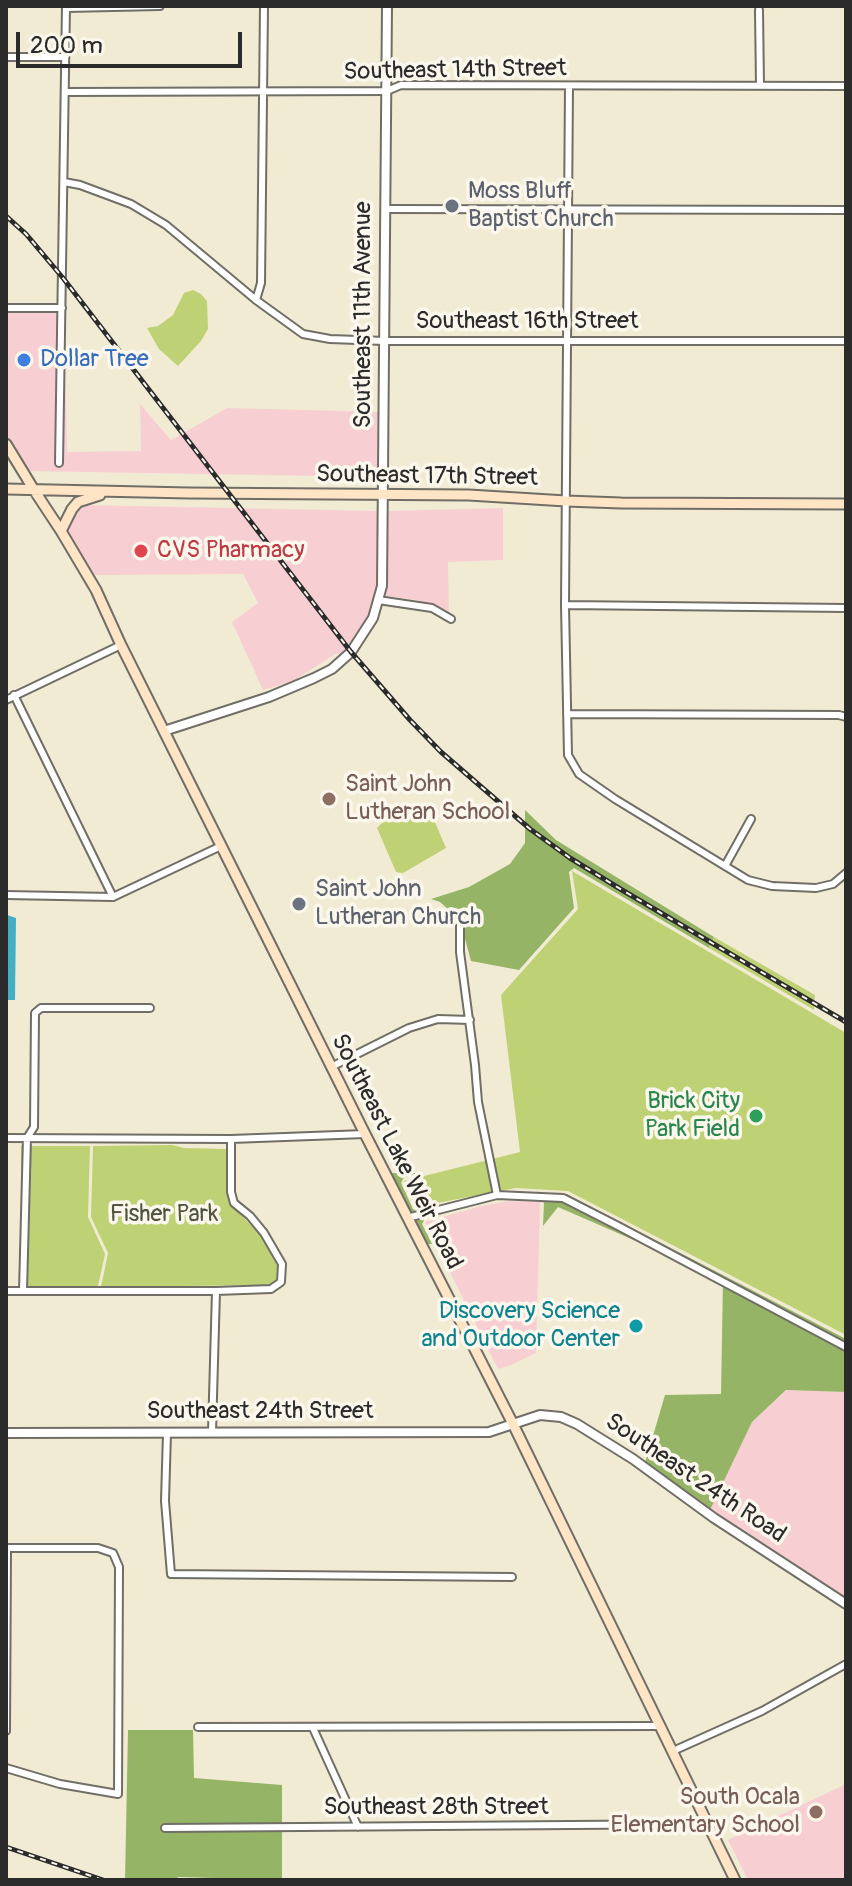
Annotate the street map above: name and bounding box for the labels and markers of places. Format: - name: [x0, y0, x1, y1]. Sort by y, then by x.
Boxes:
- place label: Moss Bluff Baptist Church: [468, 178, 614, 234]
- marker: Moss Bluff Baptist Church: [443, 197, 461, 215]
- place label: Dollar Tree: [40, 346, 149, 374]
- marker: Dollar Tree: [15, 351, 33, 369]
- place label: CVS Pharmacy: [157, 537, 305, 565]
- marker: CVS Pharmacy: [132, 542, 150, 560]
- place label: Saint John Lutheran School: [345, 771, 510, 827]
- marker: Saint John Lutheran School: [320, 790, 338, 808]
- place label: Saint John Lutheran Church: [315, 876, 481, 932]
- marker: Saint John Lutheran Church: [290, 895, 308, 913]
- place label: Brick City Park Field: [645, 1088, 740, 1144]
- marker: Brick City Park Field: [747, 1107, 765, 1125]
- place label: Discovery Science and Outdoor Center: [422, 1298, 620, 1354]
- marker: Discovery Science and Outdoor Center: [627, 1317, 645, 1335]
- place label: South Ocala Elementary School: [610, 1784, 800, 1840]
- marker: South Ocala Elementary School: [807, 1803, 825, 1821]

